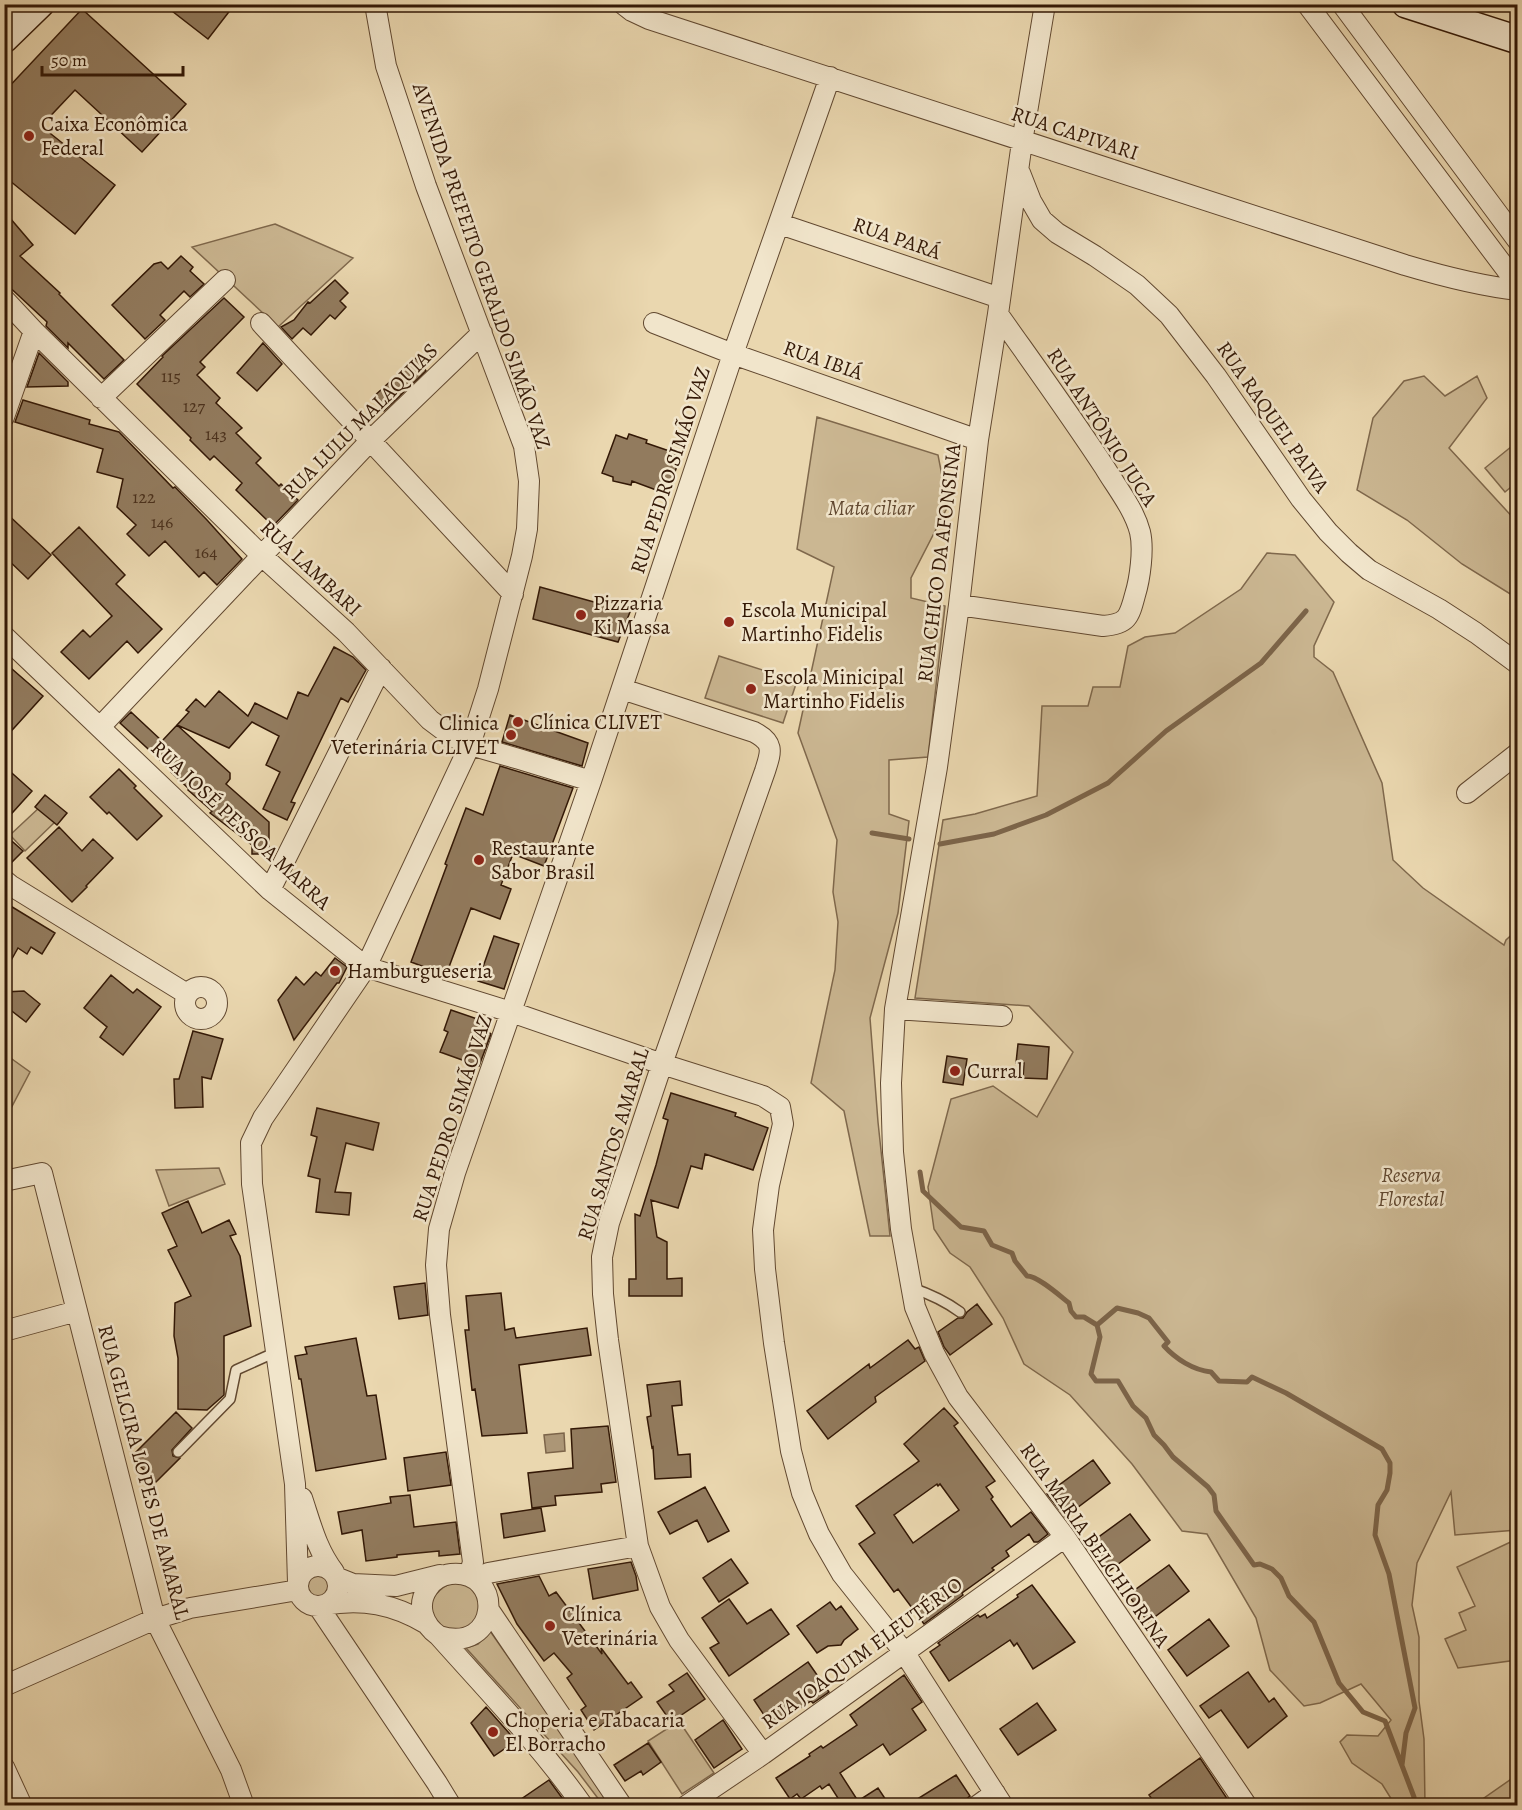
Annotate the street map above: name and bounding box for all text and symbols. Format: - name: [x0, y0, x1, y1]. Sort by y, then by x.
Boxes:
- scale bar: [42, 39, 183, 77]
- text: 50 m: [51, 48, 87, 72]
- street label: AVENIDA PREFEITO GERALDO SIMÃO VAZ: [406, 78, 558, 453]
- street label: RUA CAPIVARI: [1008, 99, 1142, 167]
- place label: Caixa Econômica Federal: [41, 110, 188, 162]
- marker: Caixa Econômica Federal: [22, 129, 36, 143]
- street label: RUA PARÁ: [849, 210, 945, 266]
- street label: RUA IBIÁ: [779, 333, 867, 387]
- street label: RUA RAQUEL PAIVA: [1210, 336, 1336, 499]
- street label: RUA LULU MALAQUIAS: [276, 337, 444, 505]
- street label: RUA ANTÔNIO JUCA: [1040, 342, 1164, 512]
- street label: RUA PEDRO SIMÃO VAZ: [623, 363, 717, 577]
- house number: 115: [161, 364, 181, 388]
- house number: 127: [183, 394, 206, 418]
- house number: 143: [205, 422, 227, 446]
- street label: RUA CHICO DA AFONSINA: [910, 441, 968, 684]
- house number: 122: [132, 485, 156, 509]
- park label: Mata ciliar: [828, 494, 915, 522]
- house number: 146: [151, 510, 173, 534]
- street label: RUA LAMBARI: [254, 514, 368, 622]
- house number: 164: [195, 540, 217, 564]
- place label: Pizzaria Ki Massa: [593, 589, 671, 641]
- place label: Escola Municipal Martinho Fidelis: [741, 596, 887, 648]
- marker: Pizzaria Ki Massa: [574, 608, 588, 622]
- marker: Escola Municipal Martinho Fidelis: [722, 615, 736, 629]
- place label: Escola Minicipal Martinho Fidelis: [763, 663, 905, 715]
- marker: Escola Minicipal Martinho Fidelis: [744, 682, 758, 696]
- place label: Clínica CLIVET: [530, 708, 662, 736]
- place label: Clinica Veterinária CLIVET: [330, 709, 500, 761]
- marker: Clínica CLIVET: [511, 715, 525, 729]
- marker: Clinica Veterinária CLIVET: [504, 728, 518, 742]
- street label: RUA JOSÉ PESSOA MARRA: [145, 734, 338, 917]
- place label: Restaurante Sabor Brasil: [491, 834, 595, 886]
- marker: Restaurante Sabor Brasil: [472, 853, 486, 867]
- place label: Hamburgueseria: [347, 957, 493, 985]
- marker: Hamburgueseria: [328, 964, 342, 978]
- street label: RUA PEDRO SIMÃO VAZ: [405, 1011, 499, 1225]
- street label: RUA SANTOS AMARAL: [570, 1044, 656, 1244]
- place label: Curral: [967, 1057, 1022, 1085]
- marker: Curral: [948, 1064, 962, 1078]
- park label: Reserva Florestal: [1378, 1161, 1445, 1213]
- street label: RUA GELCIRA LOPES DE AMARAL: [91, 1322, 197, 1623]
- street label: RUA MARIA BELCHIORINA: [1014, 1437, 1177, 1654]
- street label: RUA JOAQUIM ELEUTÉRIO: [756, 1570, 968, 1736]
- place label: Clínica Veterinária: [561, 1600, 658, 1652]
- marker: Clínica Veterinária: [543, 1619, 557, 1633]
- place label: Choperia e Tabacaria El Borracho: [505, 1706, 685, 1758]
- marker: Choperia e Tabacaria El Borracho: [486, 1725, 500, 1739]

